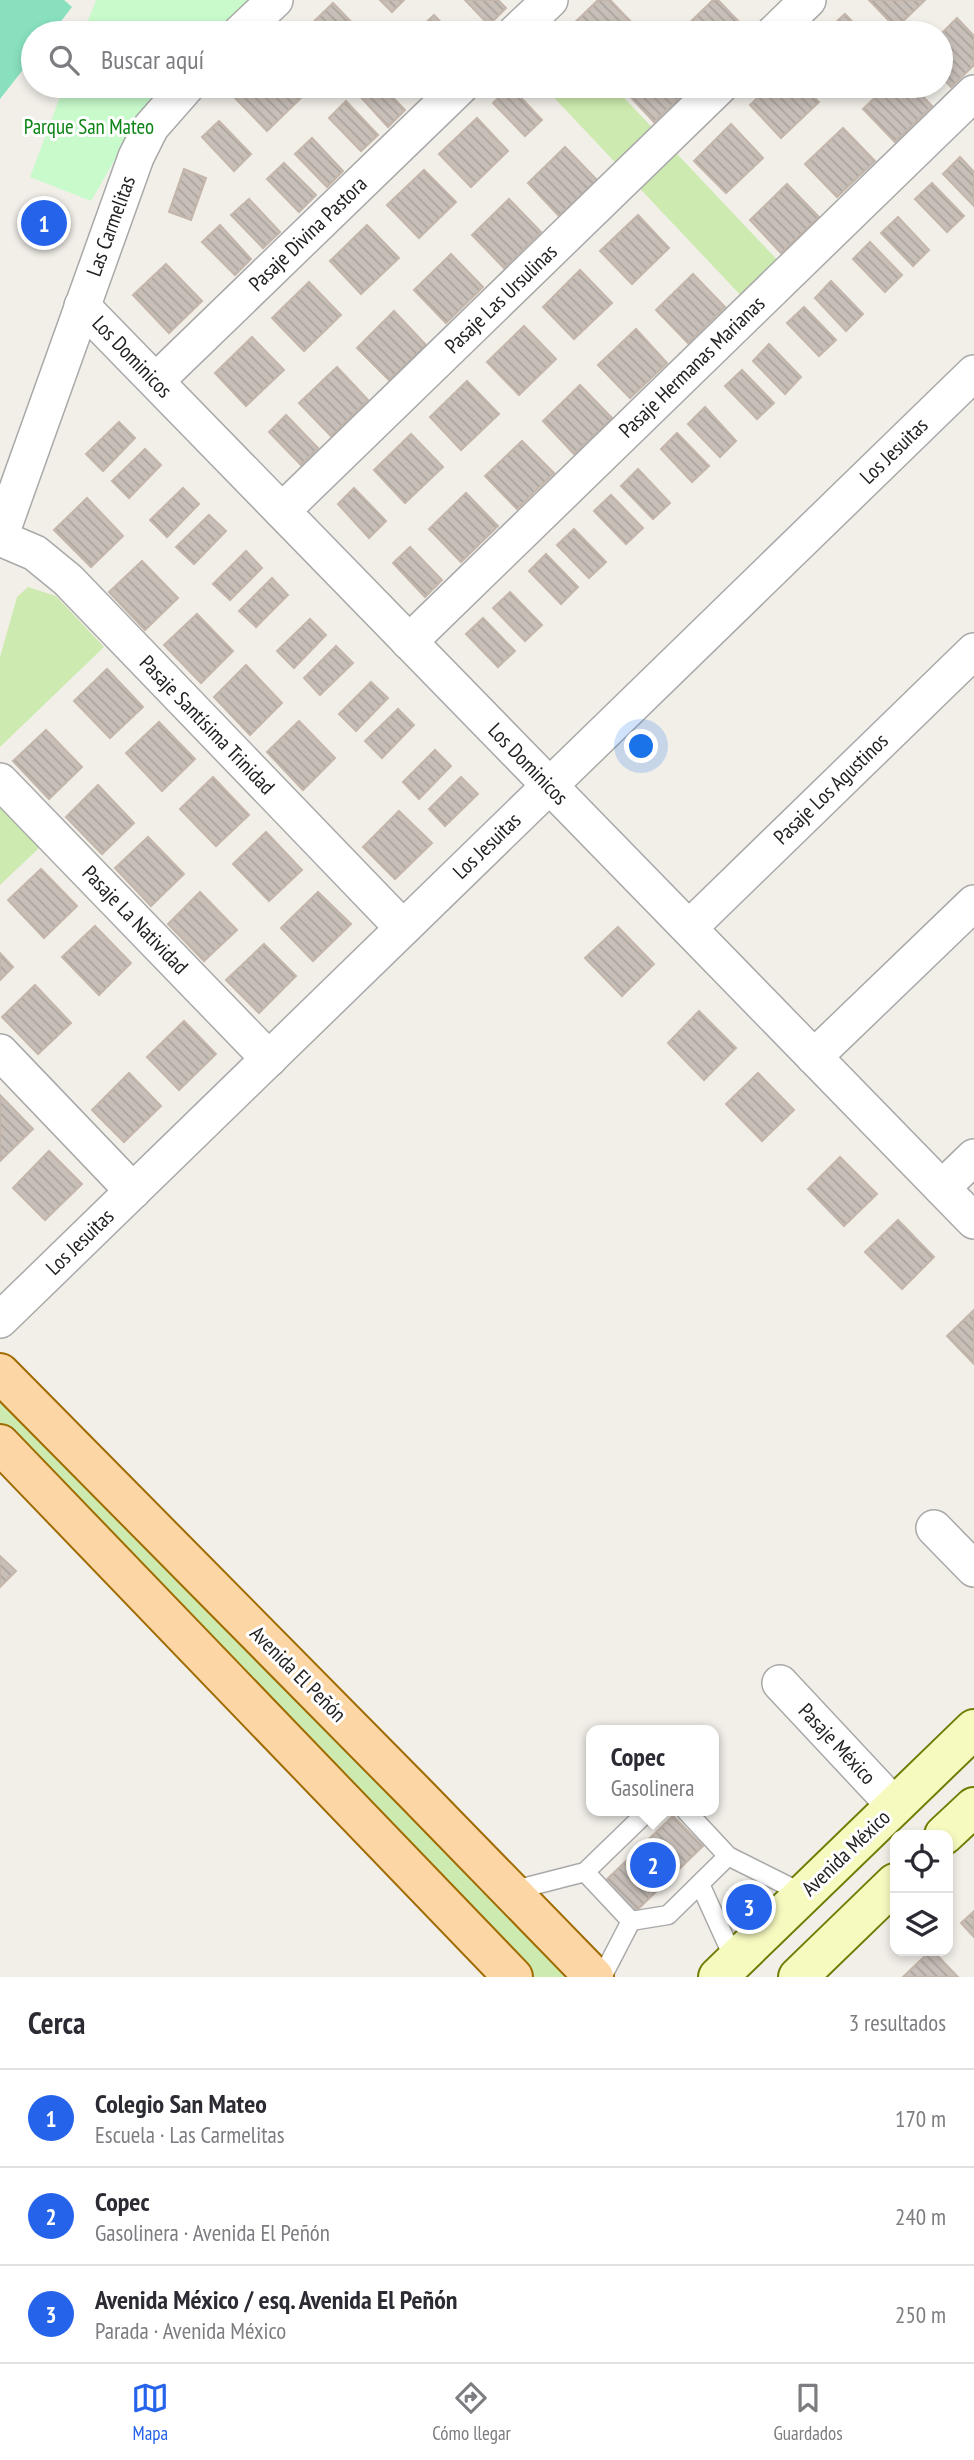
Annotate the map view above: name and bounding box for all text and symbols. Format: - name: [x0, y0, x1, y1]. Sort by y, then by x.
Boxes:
- search box: [21, 21, 953, 98]
- icon: search: [45, 41, 83, 79]
- text: Buscar aquí: [101, 43, 204, 76]
- park label: Parque San Mateo: [24, 113, 154, 140]
- street label: Pasaje Divina Pastora: [243, 170, 372, 297]
- street label: Las Carmelitas: [80, 172, 141, 280]
- pin: 1: [21, 197, 67, 249]
- street label: Pasaje Las Ursulinas: [439, 238, 563, 359]
- street label: Pasaje Hermanas Marianas: [613, 290, 770, 443]
- street label: Los Dominicos: [87, 310, 178, 403]
- street label: Los Jesuitas: [854, 412, 933, 490]
- street label: Pasaje Santísima Trinidad: [134, 649, 281, 800]
- street label: Los Dominicos: [483, 717, 574, 810]
- street label: Pasaje Los Agustinos: [768, 727, 894, 850]
- your location: [624, 729, 658, 763]
- street label: Los Jesuitas: [447, 807, 526, 885]
- street label: Pasaje La Natividad: [77, 860, 194, 980]
- street label: Los Jesuitas: [40, 1203, 119, 1281]
- street label: Avenida El Peñón: [245, 1620, 352, 1727]
- street label: Pasaje México: [793, 1697, 882, 1790]
- popup: [586, 1725, 719, 1816]
- text: Copec: [611, 1740, 665, 1773]
- text: Gasolinera: [611, 1773, 694, 1802]
- street label: Avenida México: [796, 1804, 896, 1902]
- map controls: [890, 1830, 953, 1956]
- button: locate: [890, 1830, 953, 1893]
- pin: 2: [630, 1839, 676, 1891]
- pin: 3: [726, 1881, 772, 1933]
- button: layers: [890, 1893, 953, 1956]
- text: Cerca: [28, 2003, 85, 2042]
- text: 3 resultados: [849, 2008, 946, 2037]
- text: Colegio San Mateo: [95, 2087, 267, 2120]
- text: 1: [46, 2104, 57, 2133]
- text: 170 m: [895, 2104, 946, 2133]
- text: Escuela · Las Carmelitas: [95, 2120, 284, 2149]
- text: Copec: [95, 2185, 150, 2218]
- text: 2: [46, 2202, 57, 2231]
- text: 240 m: [895, 2202, 946, 2231]
- text: Gasolinera · Avenida El Peñón: [95, 2218, 330, 2247]
- text: Avenida México / esq. Avenida El Peñón: [95, 2283, 458, 2316]
- text: 3: [46, 2300, 57, 2329]
- text: 250 m: [895, 2300, 946, 2329]
- text: Parada · Avenida México: [95, 2316, 286, 2345]
- tab: Mapa: [131, 2379, 169, 2445]
- tab: Cómo llegar: [432, 2379, 511, 2445]
- tab: Guardados: [774, 2379, 843, 2445]

